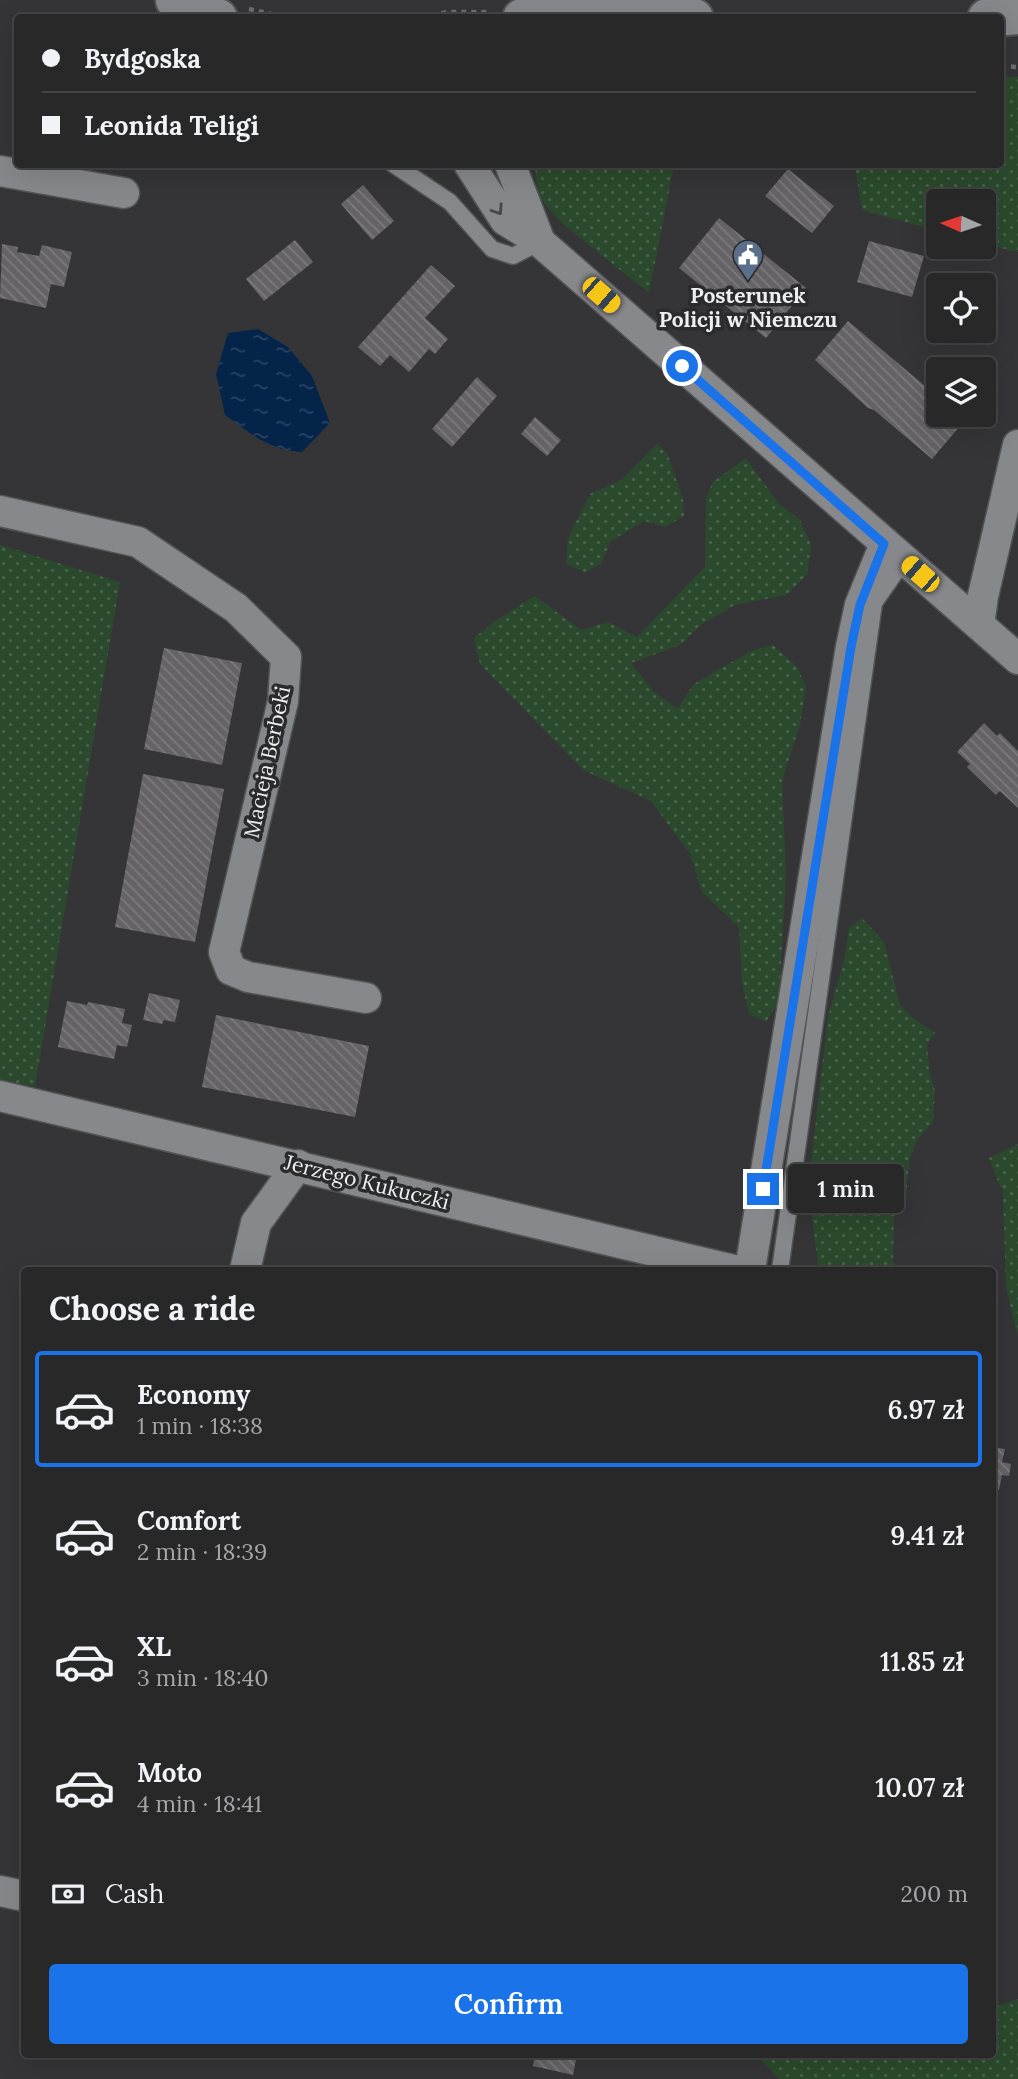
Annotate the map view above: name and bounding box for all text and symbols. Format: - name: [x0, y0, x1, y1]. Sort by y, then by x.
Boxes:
- text: Bydgoska: [84, 42, 201, 75]
- text: Leonida Teligi: [84, 109, 259, 142]
- north arrow: [926, 189, 996, 259]
- map controls: [926, 189, 996, 427]
- one-way arrow: [490, 202, 502, 215]
- public building icon: Posterunek Policji w Niemczu: [731, 238, 765, 282]
- car: [579, 273, 624, 317]
- button: locate: [926, 273, 996, 343]
- place label: Posterunek Policji w Niemczu: [659, 282, 837, 333]
- route start: [666, 350, 698, 382]
- button: layers: [926, 357, 996, 427]
- car: [898, 552, 943, 596]
- street label: Macieja Berbeki: [238, 683, 296, 840]
- street label: Jerzego Kukuczki: [281, 1148, 452, 1216]
- callout: 1 min: [788, 1164, 903, 1214]
- route end: [747, 1173, 779, 1205]
- text: 1 min: [817, 1174, 875, 1203]
- text: Choose a ride: [49, 1288, 256, 1329]
- icon: car: [53, 1378, 116, 1441]
- text: Economy: [137, 1378, 250, 1411]
- text: 6.97 zł: [887, 1393, 964, 1426]
- text: 1 min · 18:38: [137, 1411, 263, 1440]
- icon: car: [53, 1504, 116, 1567]
- text: Comfort: [137, 1504, 241, 1537]
- text: 9.41 zł: [890, 1519, 964, 1552]
- text: 2 min · 18:39: [137, 1537, 267, 1566]
- icon: car: [53, 1630, 116, 1693]
- text: XL: [137, 1630, 171, 1663]
- text: 11.85 zł: [880, 1645, 964, 1678]
- text: 3 min · 18:40: [137, 1663, 269, 1692]
- icon: car: [53, 1756, 116, 1819]
- text: Moto: [137, 1756, 202, 1789]
- text: 10.07 zł: [875, 1771, 964, 1804]
- text: 4 min · 18:41: [137, 1789, 262, 1818]
- icon: cash: [49, 1875, 87, 1913]
- text: Cash: [105, 1877, 164, 1910]
- text: 200 m: [900, 1879, 968, 1908]
- button: Confirm: [49, 1964, 968, 2044]

